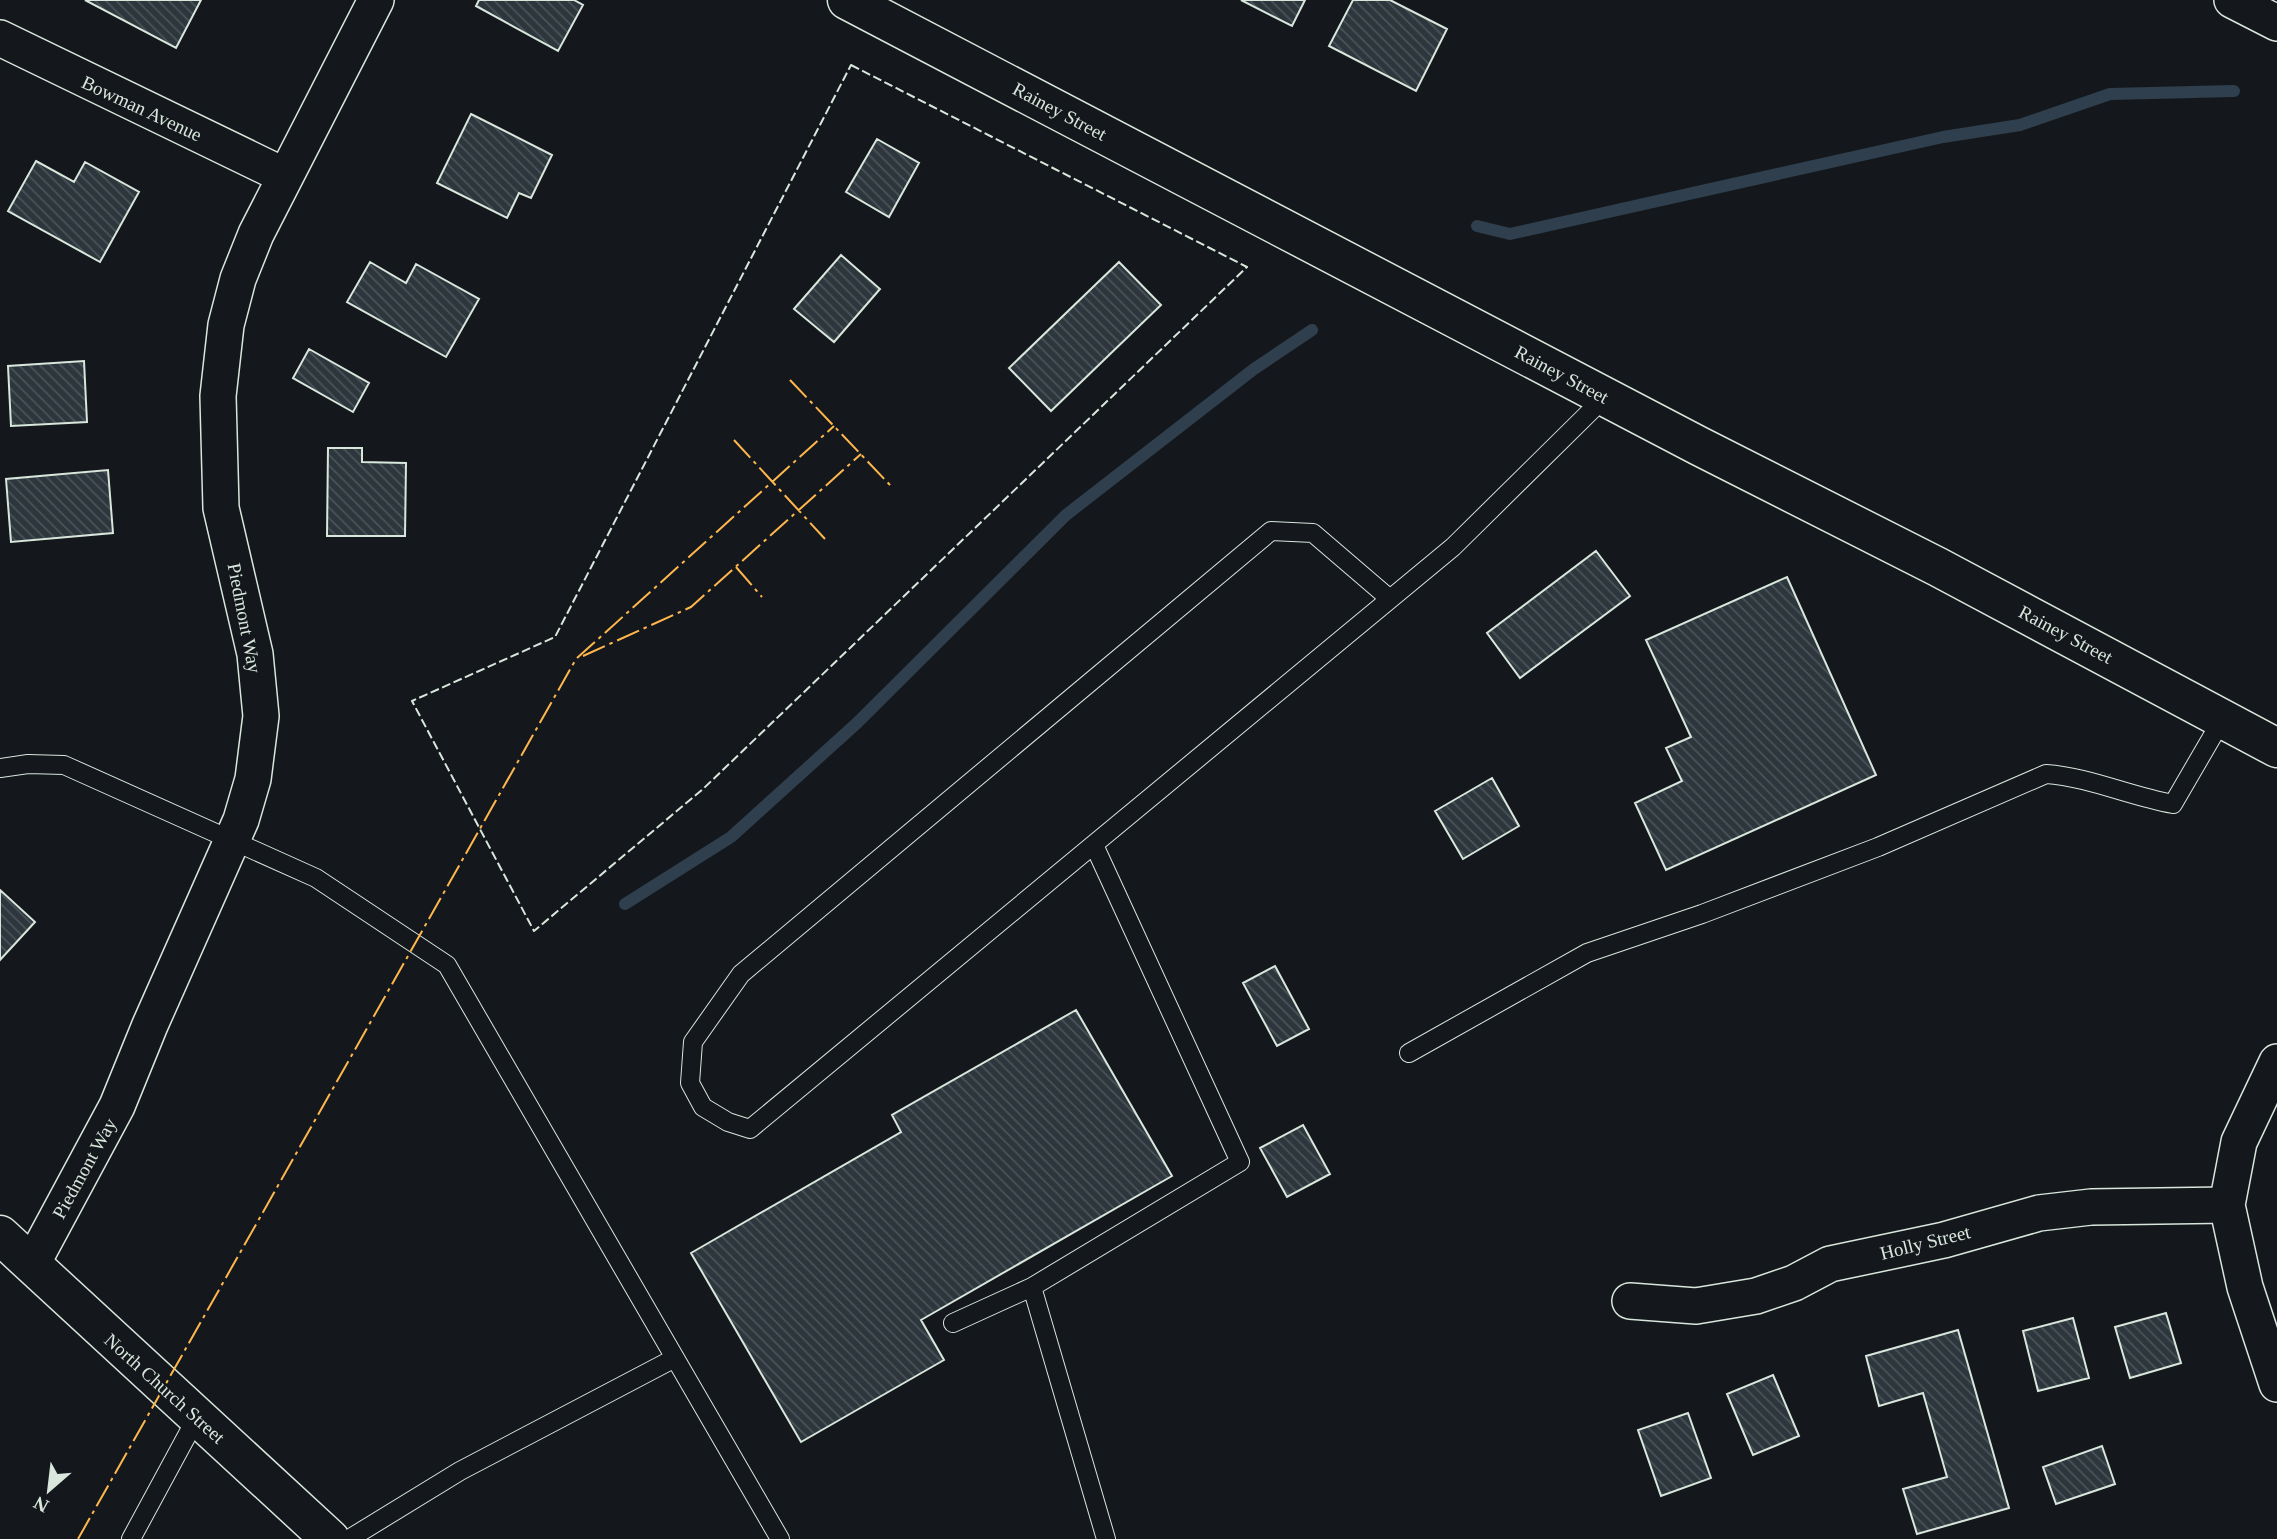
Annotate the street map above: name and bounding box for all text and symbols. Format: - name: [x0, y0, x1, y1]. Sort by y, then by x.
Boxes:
- street label: Bowman Avenue: [78, 71, 205, 145]
- street label: Rainey Street: [1009, 78, 1111, 145]
- street label: Rainey Street: [1511, 341, 1613, 408]
- street label: Piedmont Way: [224, 561, 266, 675]
- street label: Rainey Street: [2015, 601, 2117, 668]
- street label: Piedmont Way: [48, 1114, 121, 1222]
- street label: Holly Street: [1878, 1221, 1973, 1264]
- street label: North Church Street: [100, 1329, 229, 1448]
- north arrow: [14, 1455, 84, 1525]
- text: N: [30, 1492, 52, 1517]

